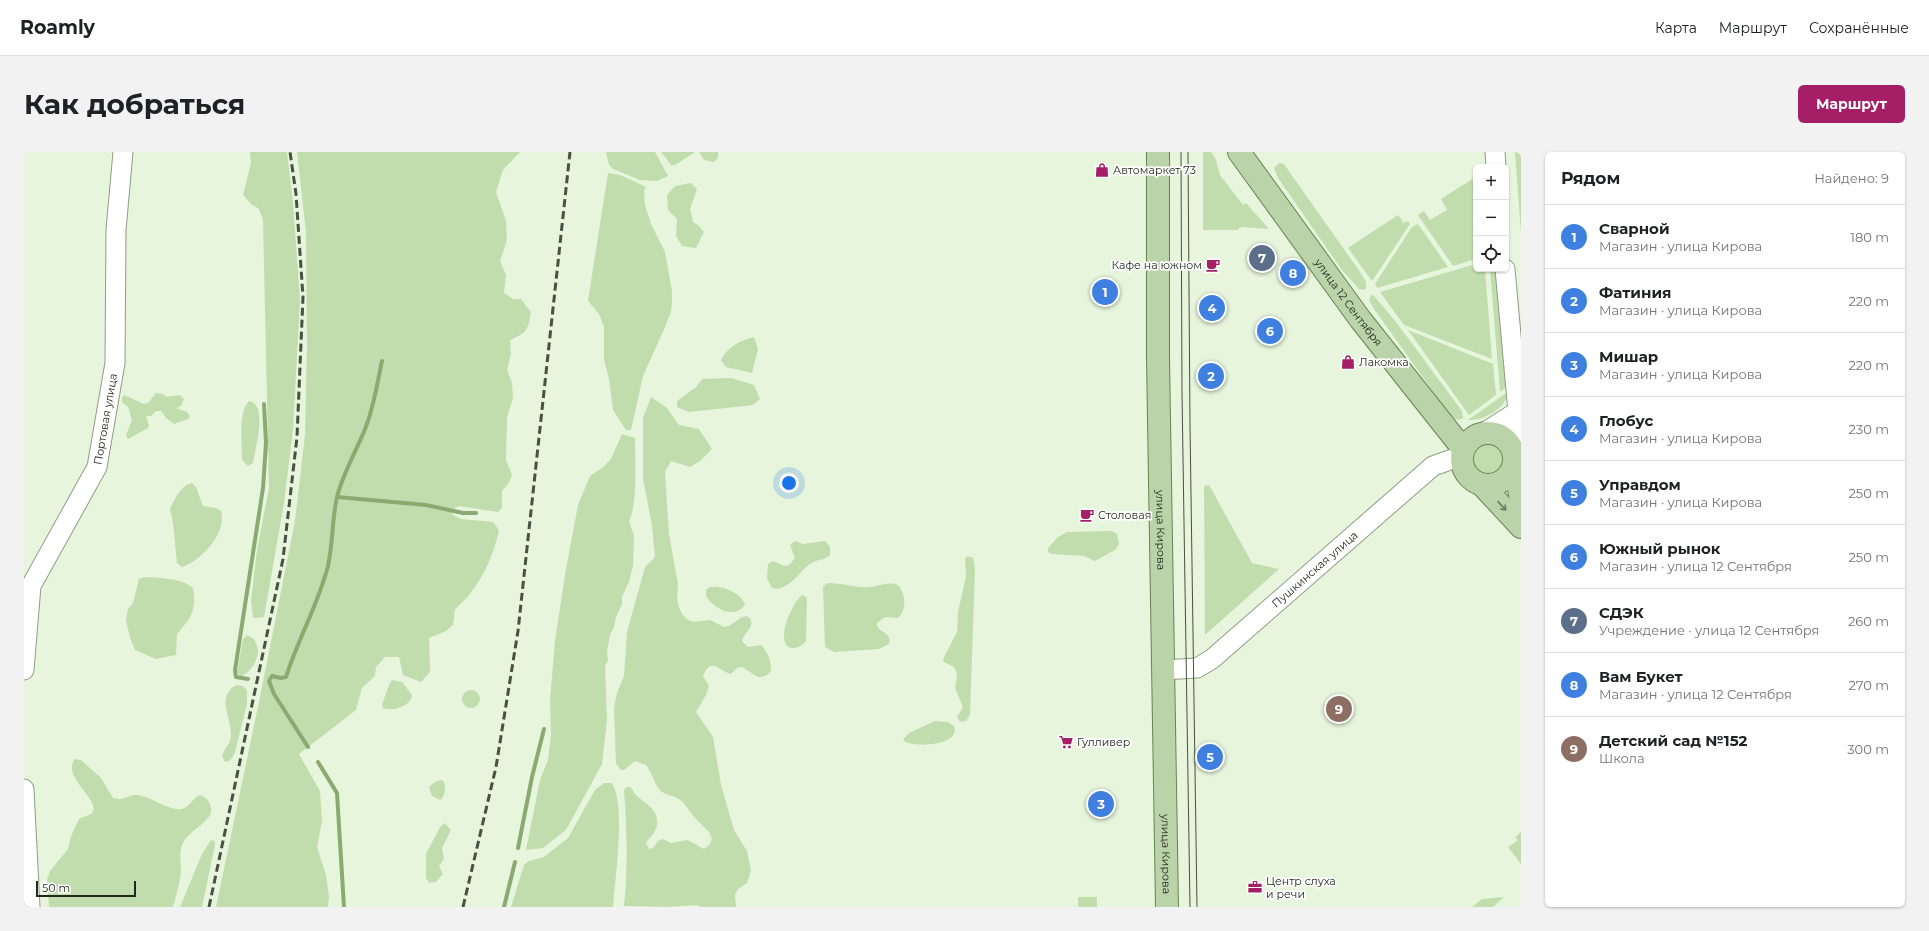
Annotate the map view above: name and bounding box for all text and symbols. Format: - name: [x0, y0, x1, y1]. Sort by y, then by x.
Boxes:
- text: Roamly: [20, 16, 95, 39]
- text: Карта: [1655, 19, 1697, 37]
- text: Маршрут: [1719, 19, 1787, 37]
- text: Сохранённые: [1809, 19, 1909, 37]
- button: Маршрут: [1798, 85, 1905, 123]
- text: Как добраться: [24, 87, 245, 121]
- shop icon: Автомаркет 73: [1094, 162, 1110, 178]
- place label: Автомаркет 73: [1113, 163, 1196, 177]
- map controls: [1473, 164, 1509, 272]
- button: +: [1473, 164, 1509, 200]
- text: Рядом: [1561, 168, 1620, 188]
- text: Найдено: 9: [1814, 170, 1889, 186]
- button: −: [1473, 200, 1509, 236]
- text: Сварной: [1599, 219, 1670, 238]
- text: 1: [1571, 229, 1577, 245]
- text: 180 m: [1850, 229, 1889, 245]
- button: locate: [1473, 236, 1509, 272]
- text: Магазин · улица Кирова: [1599, 238, 1762, 254]
- pin: 7: [1249, 243, 1275, 273]
- street label: улица 12 Сентября: [1311, 255, 1386, 349]
- cafe icon: Кафе на южном: [1205, 257, 1221, 273]
- place label: Кафе на южном: [1111, 258, 1202, 272]
- pin: 8: [1280, 258, 1306, 288]
- pin: 1: [1092, 277, 1118, 307]
- text: Фатиния: [1599, 283, 1671, 302]
- pin: 4: [1199, 293, 1225, 323]
- text: 2: [1570, 293, 1578, 309]
- text: 220 m: [1848, 293, 1889, 309]
- text: Магазин · улица Кирова: [1599, 302, 1762, 318]
- pin: 6: [1257, 316, 1283, 346]
- text: Мишар: [1599, 347, 1658, 366]
- shop icon: Лакомка: [1340, 354, 1356, 370]
- place label: Лакомка: [1359, 355, 1409, 369]
- text: 3: [1570, 357, 1578, 373]
- text: 220 m: [1848, 357, 1889, 373]
- pin: 2: [1198, 361, 1224, 391]
- text: Магазин · улица Кирова: [1599, 366, 1762, 382]
- street label: Портовая улица: [91, 372, 120, 466]
- text: Глобус: [1599, 411, 1653, 430]
- text: 4: [1570, 421, 1578, 437]
- text: 230 m: [1848, 421, 1889, 437]
- text: Магазин · улица Кирова: [1599, 430, 1762, 446]
- your location: [779, 473, 799, 493]
- text: Управдом: [1599, 475, 1681, 494]
- text: 5: [1570, 485, 1578, 501]
- text: 250 m: [1848, 485, 1889, 501]
- street label: улица Кирова: [1153, 489, 1168, 570]
- text: Магазин · улица Кирова: [1599, 494, 1762, 510]
- one-way arrow: [1497, 501, 1506, 511]
- cafe icon: Столовая: [1079, 507, 1095, 523]
- place label: Столовая: [1098, 508, 1151, 522]
- street label: Пушкинская улица: [1269, 528, 1361, 611]
- text: Южный рынок: [1599, 539, 1721, 558]
- text: 6: [1570, 549, 1578, 565]
- text: 250 m: [1848, 549, 1889, 565]
- text: Магазин · улица 12 Сентября: [1599, 558, 1792, 574]
- text: СДЭК: [1599, 603, 1644, 622]
- text: 7: [1570, 613, 1578, 629]
- text: 260 m: [1848, 613, 1889, 629]
- text: Учреждение · улица 12 Сентября: [1599, 622, 1819, 638]
- text: Вам Букет: [1599, 667, 1683, 686]
- text: 8: [1570, 677, 1578, 693]
- text: 270 m: [1848, 677, 1889, 693]
- text: Магазин · улица 12 Сентября: [1599, 686, 1792, 702]
- pin: 9: [1326, 694, 1352, 724]
- text: Детский сад №152: [1599, 731, 1747, 750]
- supermarket icon: Гулливер: [1058, 734, 1074, 750]
- place label: Гулливер: [1077, 735, 1130, 749]
- text: 9: [1570, 741, 1578, 757]
- text: 300 m: [1847, 741, 1889, 757]
- pin: 5: [1197, 742, 1223, 772]
- text: Школа: [1599, 750, 1645, 766]
- pin: 3: [1088, 789, 1114, 819]
- street label: улица Кирова: [1158, 813, 1174, 894]
- place label: Центр слуха и речи: [1266, 874, 1336, 901]
- scale bar: [36, 879, 136, 898]
- office icon: Центр слуха и речи: [1247, 879, 1263, 895]
- text: 50 m: [42, 881, 70, 895]

